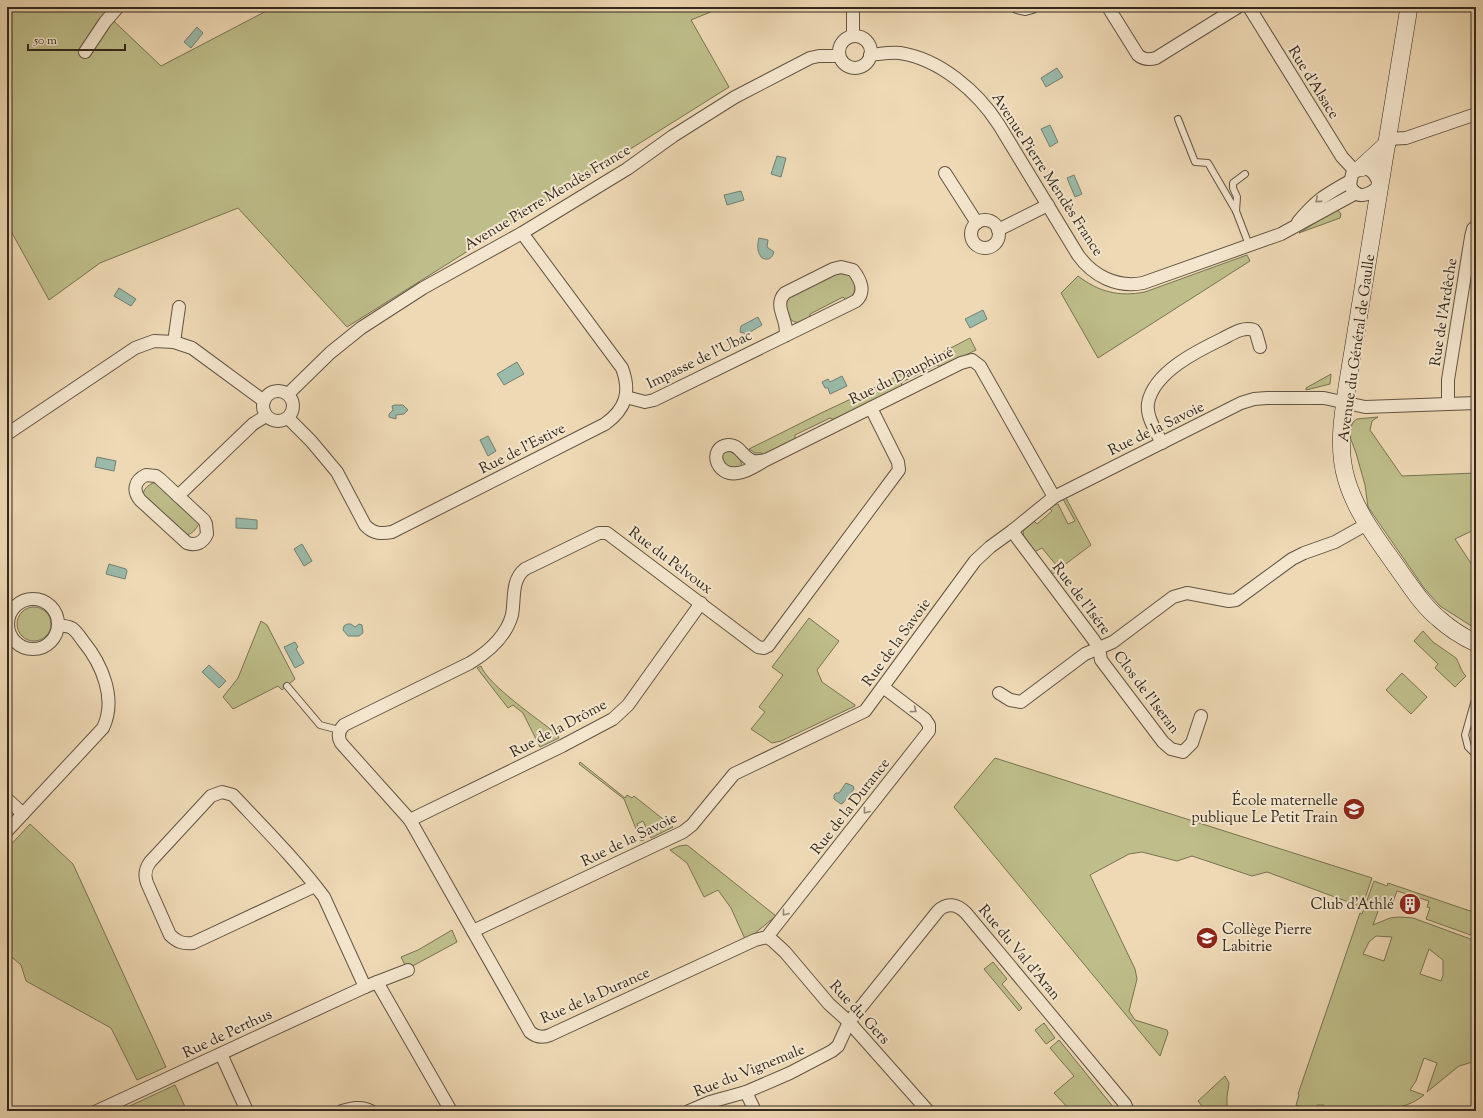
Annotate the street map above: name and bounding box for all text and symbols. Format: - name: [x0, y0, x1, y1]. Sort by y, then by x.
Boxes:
- scale bar: [28, 26, 125, 52]
- text: 50 m: [33, 32, 57, 50]
- street label: Rue d'Alsace: [1282, 42, 1343, 123]
- street label: Avenue Pierre Mendès France: [986, 89, 1108, 261]
- street label: Avenue Pierre Mendès France: [461, 140, 635, 256]
- one-way arrow: [1316, 196, 1323, 203]
- street label: Avenue du Général de Gaulle: [1334, 253, 1381, 444]
- street label: Rue de l'Ardêche: [1426, 257, 1463, 368]
- street label: Impasse de l'Ubac: [643, 326, 756, 395]
- street label: Rue du Dauphiné: [846, 342, 957, 411]
- street label: Rue de la Savoie: [1105, 397, 1208, 462]
- street label: Rue de l'Estive: [476, 419, 569, 480]
- street label: Rue du Pelvoux: [624, 523, 717, 600]
- street label: Rue de l'Isére: [1047, 558, 1115, 640]
- street label: Rue de la Savoie: [858, 594, 936, 691]
- street label: Clos de l'Iseran: [1108, 647, 1184, 739]
- street label: Rue de la Drôme: [507, 695, 611, 764]
- one-way arrow: [910, 706, 917, 713]
- street label: Rue de la Durance: [807, 754, 896, 860]
- place label: École maternelle publique Le Petit Train: [1191, 790, 1338, 829]
- school or university icon: École maternelle publique Le Petit Train: [1341, 796, 1367, 822]
- one-way arrow: [864, 807, 871, 814]
- street label: Rue de la Savoie: [578, 808, 681, 873]
- building icon: Club d'Athlé: [1397, 891, 1423, 917]
- place label: Club d'Athlé: [1310, 895, 1394, 916]
- street label: Rue du Val d'Aran: [973, 901, 1065, 1005]
- one-way arrow: [783, 909, 790, 916]
- place label: Collège Pierre Labitrie: [1222, 920, 1312, 958]
- school or university icon: Collège Pierre Labitrie: [1194, 925, 1220, 951]
- street label: Rue de la Durance: [538, 963, 654, 1030]
- street label: Rue du Gers: [824, 977, 894, 1050]
- street label: Rue de Perthus: [180, 1004, 276, 1064]
- street label: Rue du Vignemale: [691, 1040, 808, 1103]

